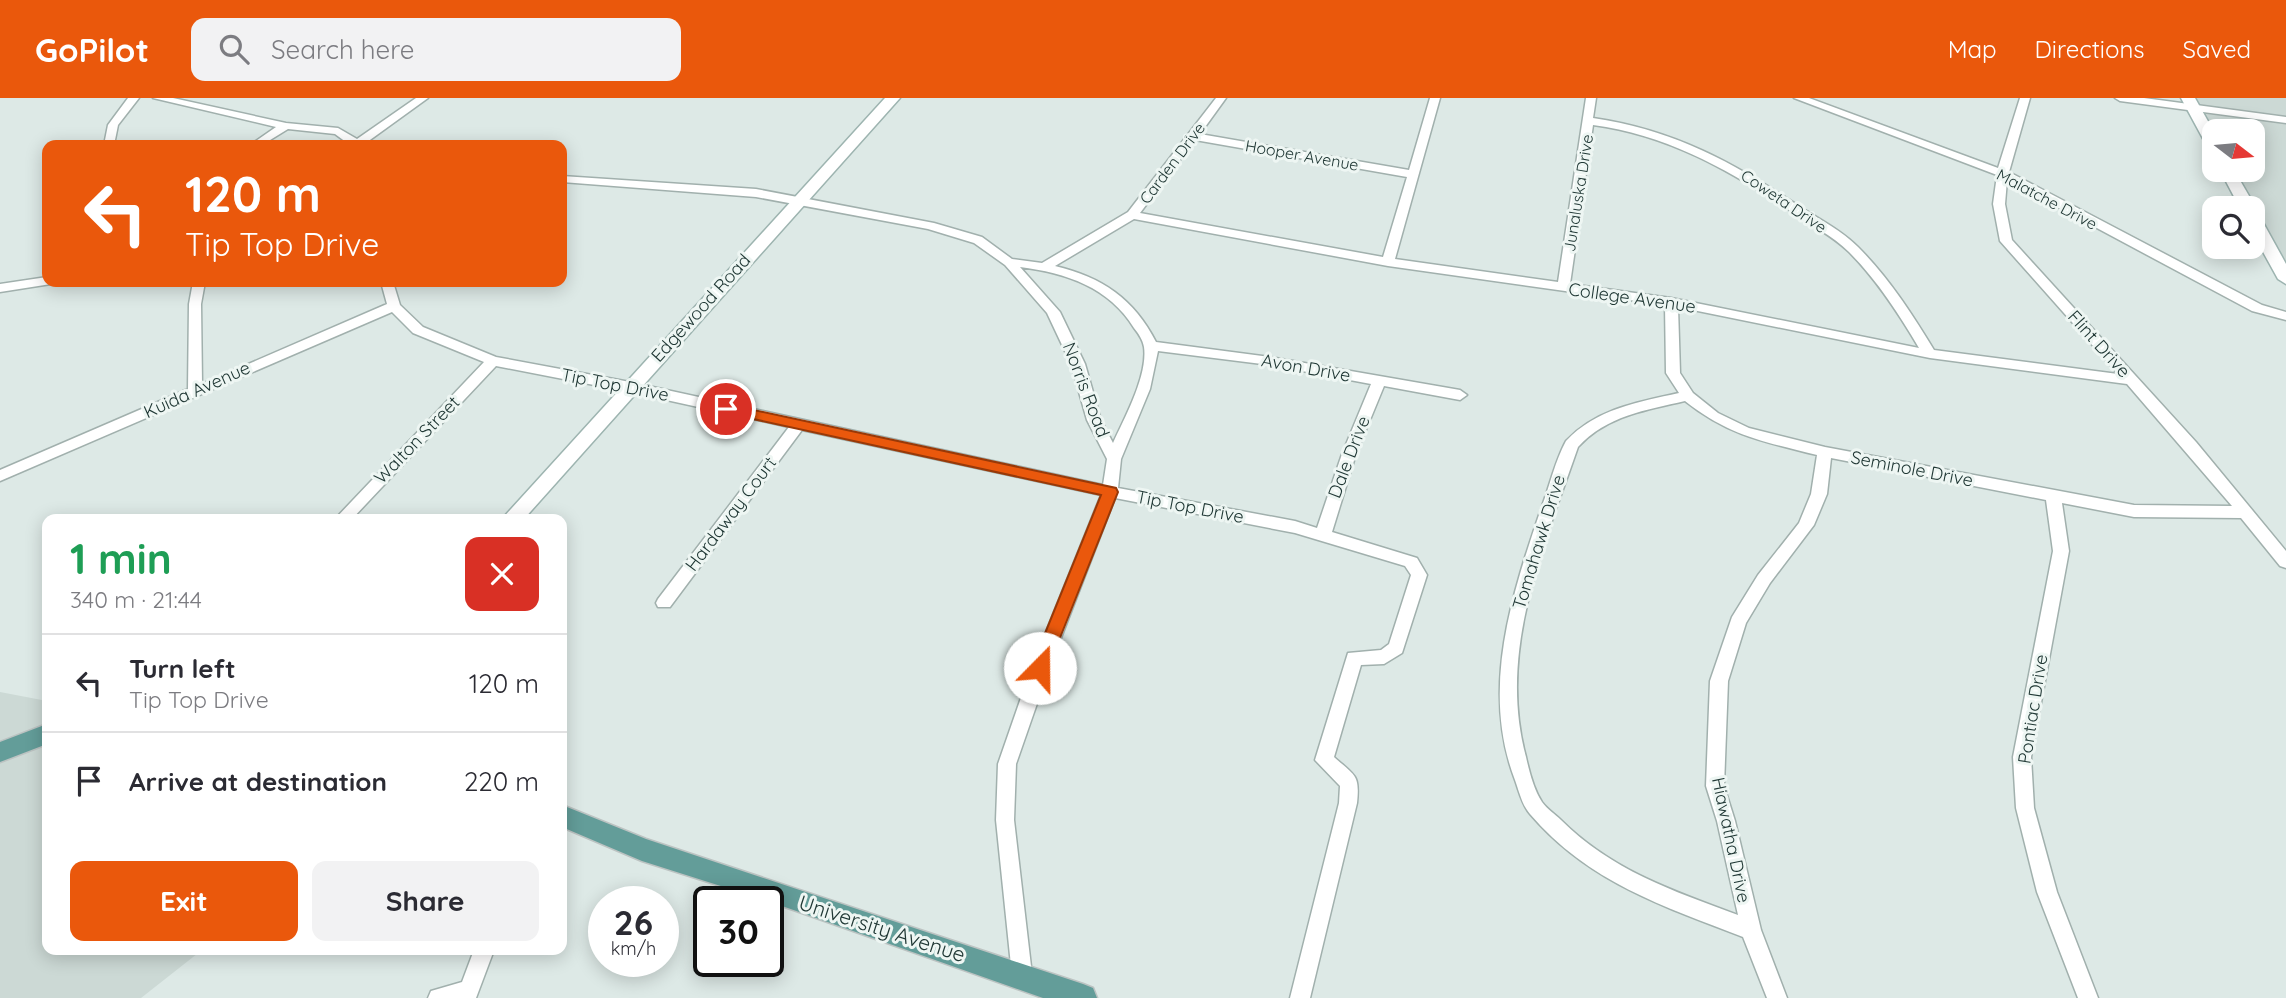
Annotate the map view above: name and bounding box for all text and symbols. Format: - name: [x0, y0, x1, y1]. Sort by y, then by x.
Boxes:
- search box: [191, 18, 681, 81]
- text: GoPilot: [35, 29, 149, 70]
- icon: search: [215, 30, 253, 68]
- text: Search here: [271, 33, 414, 66]
- text: Map: [1948, 34, 1997, 64]
- text: Directions: [2035, 34, 2145, 64]
- text: Saved: [2183, 34, 2251, 64]
- street label: Carden Drive: [1135, 118, 1209, 208]
- north arrow: [2202, 119, 2264, 182]
- map controls: [2202, 119, 2265, 259]
- street label: Junaluska Drive: [1559, 133, 1597, 253]
- street label: Hooper Avenue: [1244, 135, 1360, 175]
- text: 120 m: [185, 163, 321, 224]
- street label: Malatche Drive: [1993, 164, 2101, 234]
- street label: Coweta Drive: [1737, 165, 1831, 237]
- icon: left: [70, 168, 161, 259]
- button: search: [2202, 196, 2265, 259]
- text: Tip Top Drive: [185, 224, 379, 264]
- street label: Edgewood Road: [646, 249, 755, 367]
- street label: College Avenue: [1567, 277, 1697, 318]
- street label: Flint Drive: [2063, 305, 2136, 382]
- street label: Norris Road: [1058, 339, 1115, 440]
- street label: Avon Drive: [1260, 348, 1352, 387]
- street label: Kuida Avenue: [140, 356, 254, 423]
- street label: Tip Top Drive: [559, 363, 671, 406]
- pin: [696, 379, 756, 439]
- icon: arrive: [707, 390, 745, 428]
- street label: Walton Street: [369, 391, 464, 489]
- street label: Dale Drive: [1322, 412, 1375, 501]
- street label: Seminole Drive: [1849, 445, 1975, 492]
- street label: Hardaway Court: [680, 452, 781, 576]
- street label: Tomahawk Drive: [1507, 472, 1570, 612]
- street label: Tip Top Drive: [1134, 485, 1246, 528]
- text: 1 min: [70, 532, 172, 585]
- button: close: [465, 537, 539, 611]
- text: 340 m · 21:44: [70, 585, 202, 614]
- position arrow: [1003, 631, 1077, 705]
- text: Turn left: [129, 652, 236, 685]
- street label: Pontiac Drive: [2013, 653, 2052, 765]
- icon: left: [70, 664, 108, 702]
- text: 120 m: [469, 667, 539, 700]
- text: Tip Top Drive: [129, 685, 269, 714]
- icon: arrive: [70, 762, 108, 800]
- text: Arrive at destination: [129, 765, 387, 798]
- text: 220 m: [464, 765, 539, 798]
- street label: Hiawatha Drive: [1707, 775, 1756, 905]
- button: Exit: [70, 861, 298, 941]
- button: Share: [312, 861, 539, 941]
- speed limit sign: 30: [693, 886, 784, 977]
- street label: University Avenue: [796, 889, 969, 967]
- text: 26: [614, 900, 653, 944]
- text: km/h: [611, 937, 656, 960]

